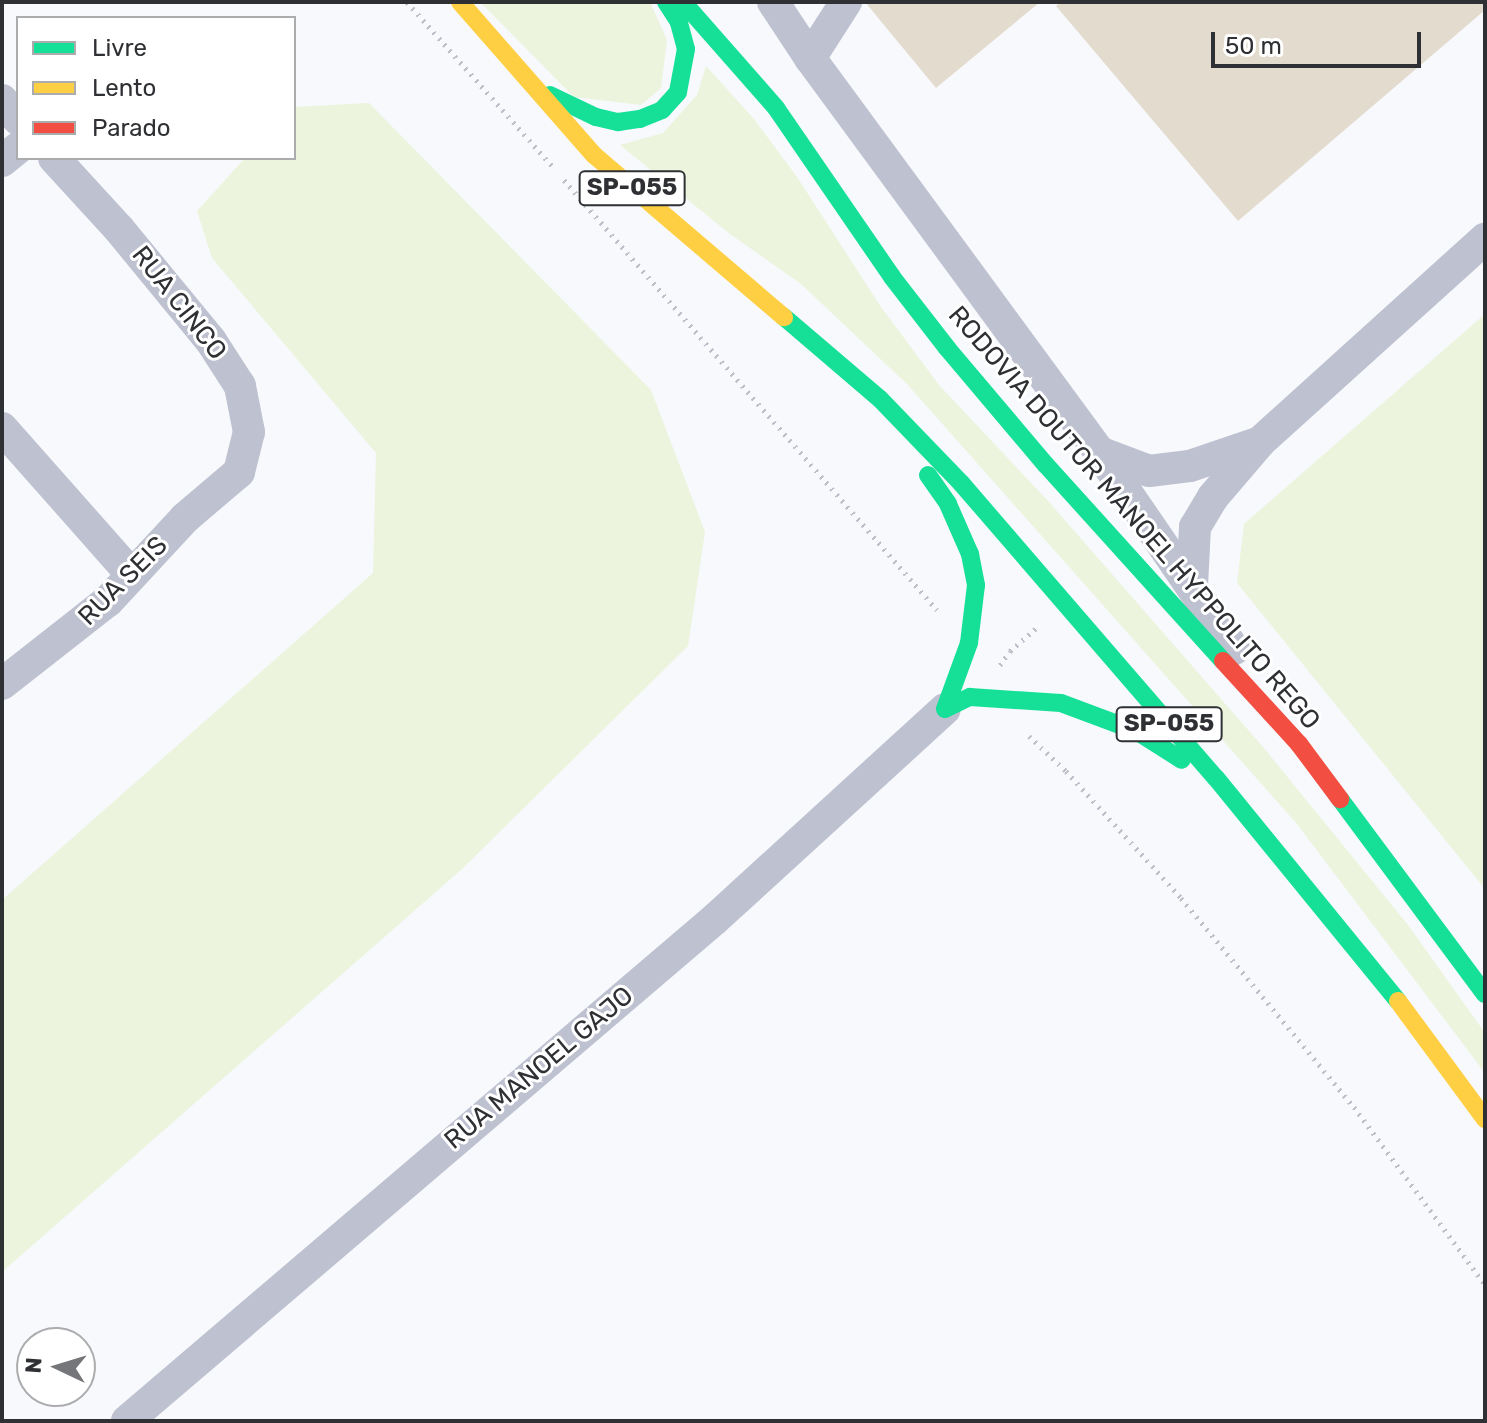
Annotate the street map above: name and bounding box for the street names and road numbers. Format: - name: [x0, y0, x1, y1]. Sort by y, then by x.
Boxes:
- road number: SP-055: [578, 168, 686, 208]
- street label: RUA CINCO: [125, 240, 233, 366]
- street label: RODOVIA DOUTOR MANOEL HYPPOLITO REGO: [941, 299, 1327, 737]
- street label: RUA SEIS: [72, 530, 174, 632]
- road number: SP-055: [1115, 704, 1223, 744]
- street label: RUA MANOEL GAJO: [438, 980, 640, 1156]

